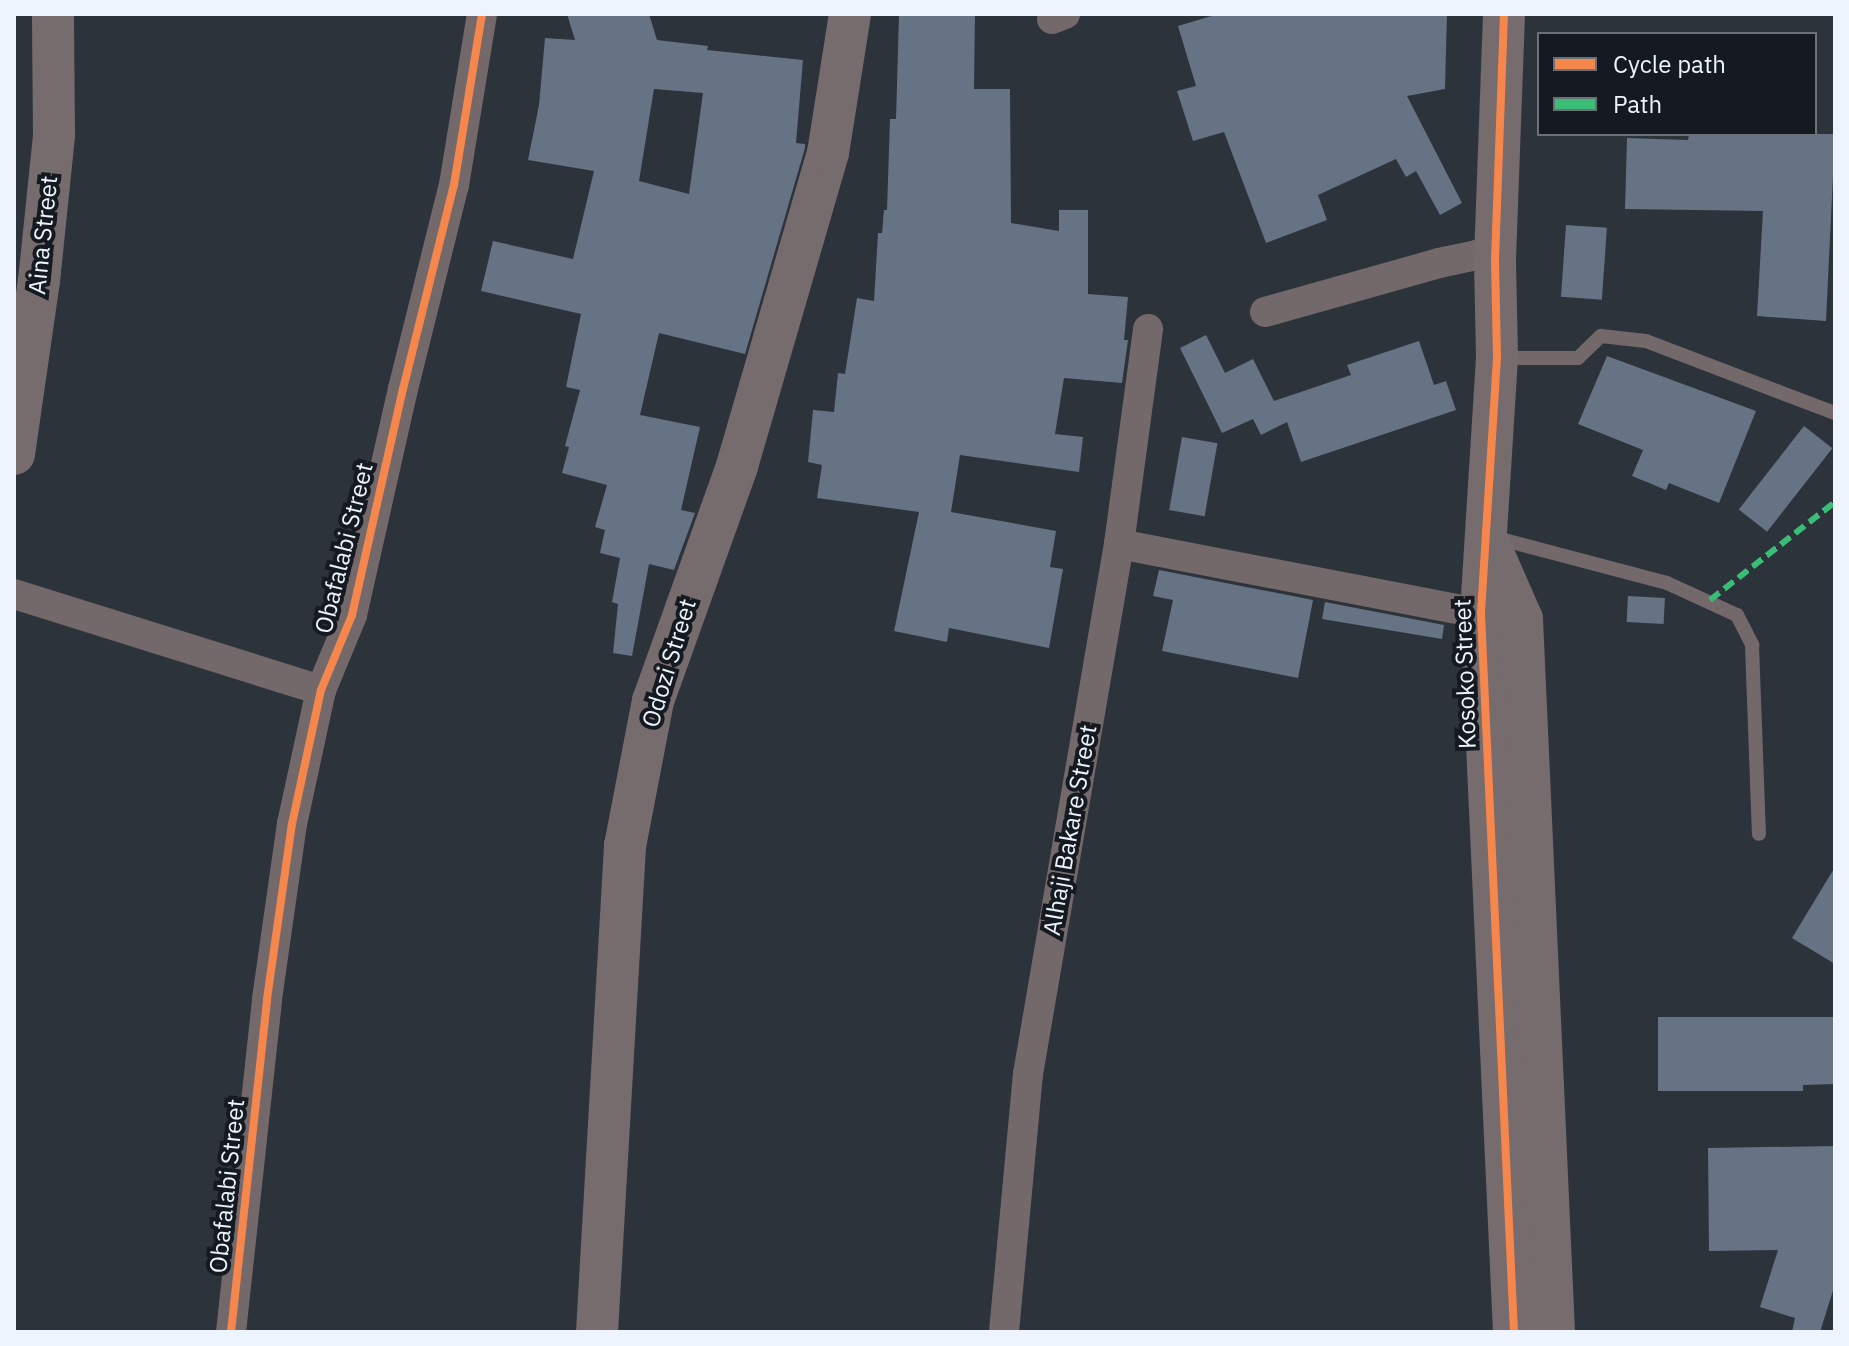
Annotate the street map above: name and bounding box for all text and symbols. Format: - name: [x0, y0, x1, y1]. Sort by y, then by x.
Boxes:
- legend: [1537, 32, 1817, 136]
- text: Cycle path: [1613, 48, 1726, 80]
- text: Path: [1613, 88, 1662, 120]
- street label: Aina Street: [22, 174, 64, 296]
- street label: Obafalabi Street: [309, 460, 379, 636]
- street label: Odozi Street: [636, 595, 702, 731]
- street label: Kosoko Street: [1448, 598, 1482, 750]
- street label: Alhaji Bakare Street: [1037, 723, 1103, 937]
- street label: Obafalabi Street: [204, 1097, 250, 1275]

